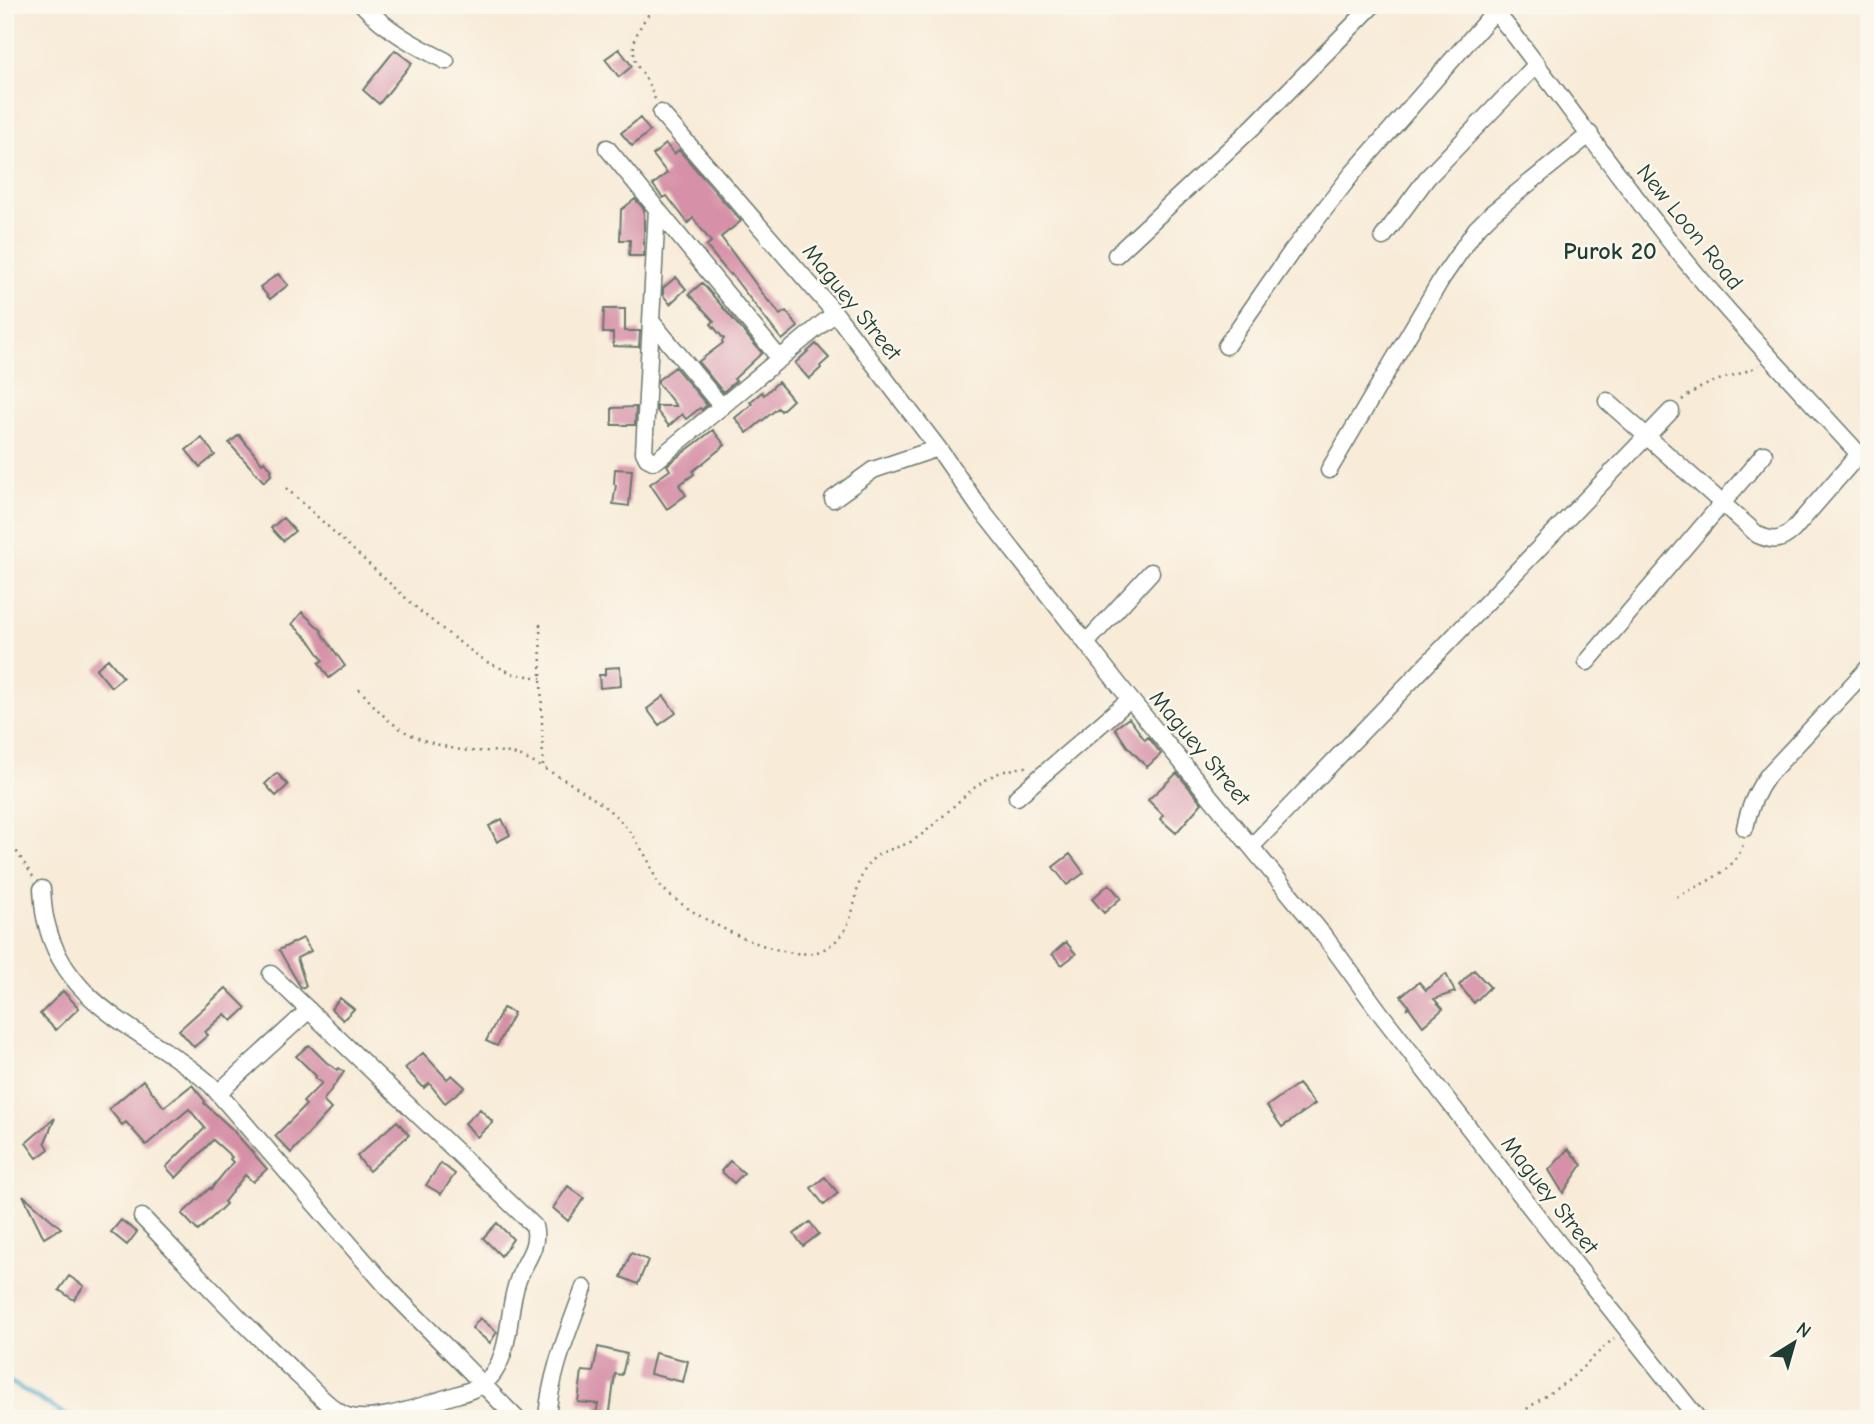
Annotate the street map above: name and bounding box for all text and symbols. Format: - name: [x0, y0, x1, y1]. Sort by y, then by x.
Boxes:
- street label: New Loon Road: [1631, 159, 1749, 295]
- district label: Purok 20: [1563, 237, 1657, 265]
- street label: Maguey Street: [797, 238, 908, 367]
- street label: Maguey Street: [1144, 685, 1257, 812]
- street label: Maguey Street: [1496, 1131, 1605, 1260]
- north arrow: [1758, 1308, 1828, 1378]
- text: N: [1792, 1318, 1815, 1343]

